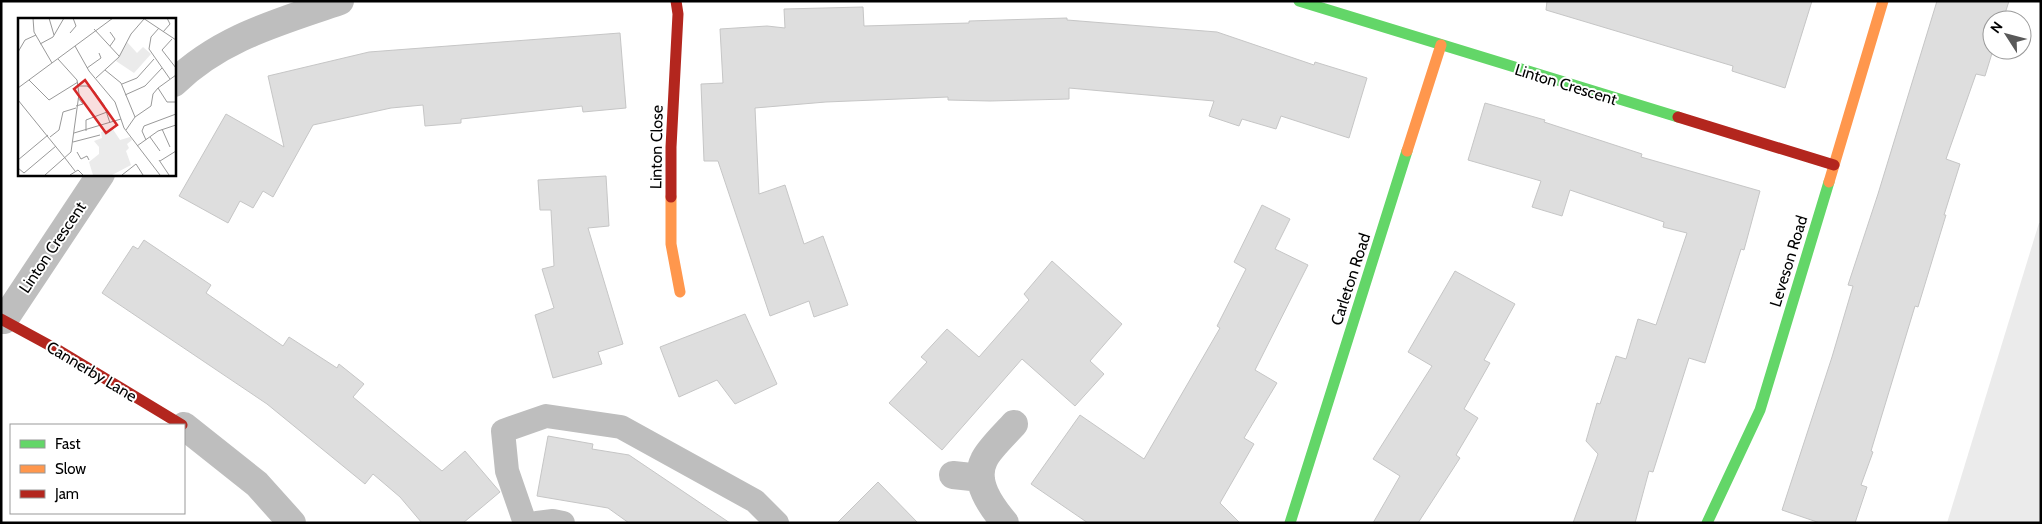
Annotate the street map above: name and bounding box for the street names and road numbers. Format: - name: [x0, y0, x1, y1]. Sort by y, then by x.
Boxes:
- street label: Linton Crescent: [1512, 60, 1620, 109]
- street label: Linton Close: [646, 105, 667, 189]
- street label: Linton Crescent: [15, 198, 90, 296]
- street label: Leveson Road: [1766, 213, 1811, 309]
- street label: Carleton Road: [1327, 231, 1374, 328]
- street label: Cannerby Lane: [43, 337, 140, 406]

